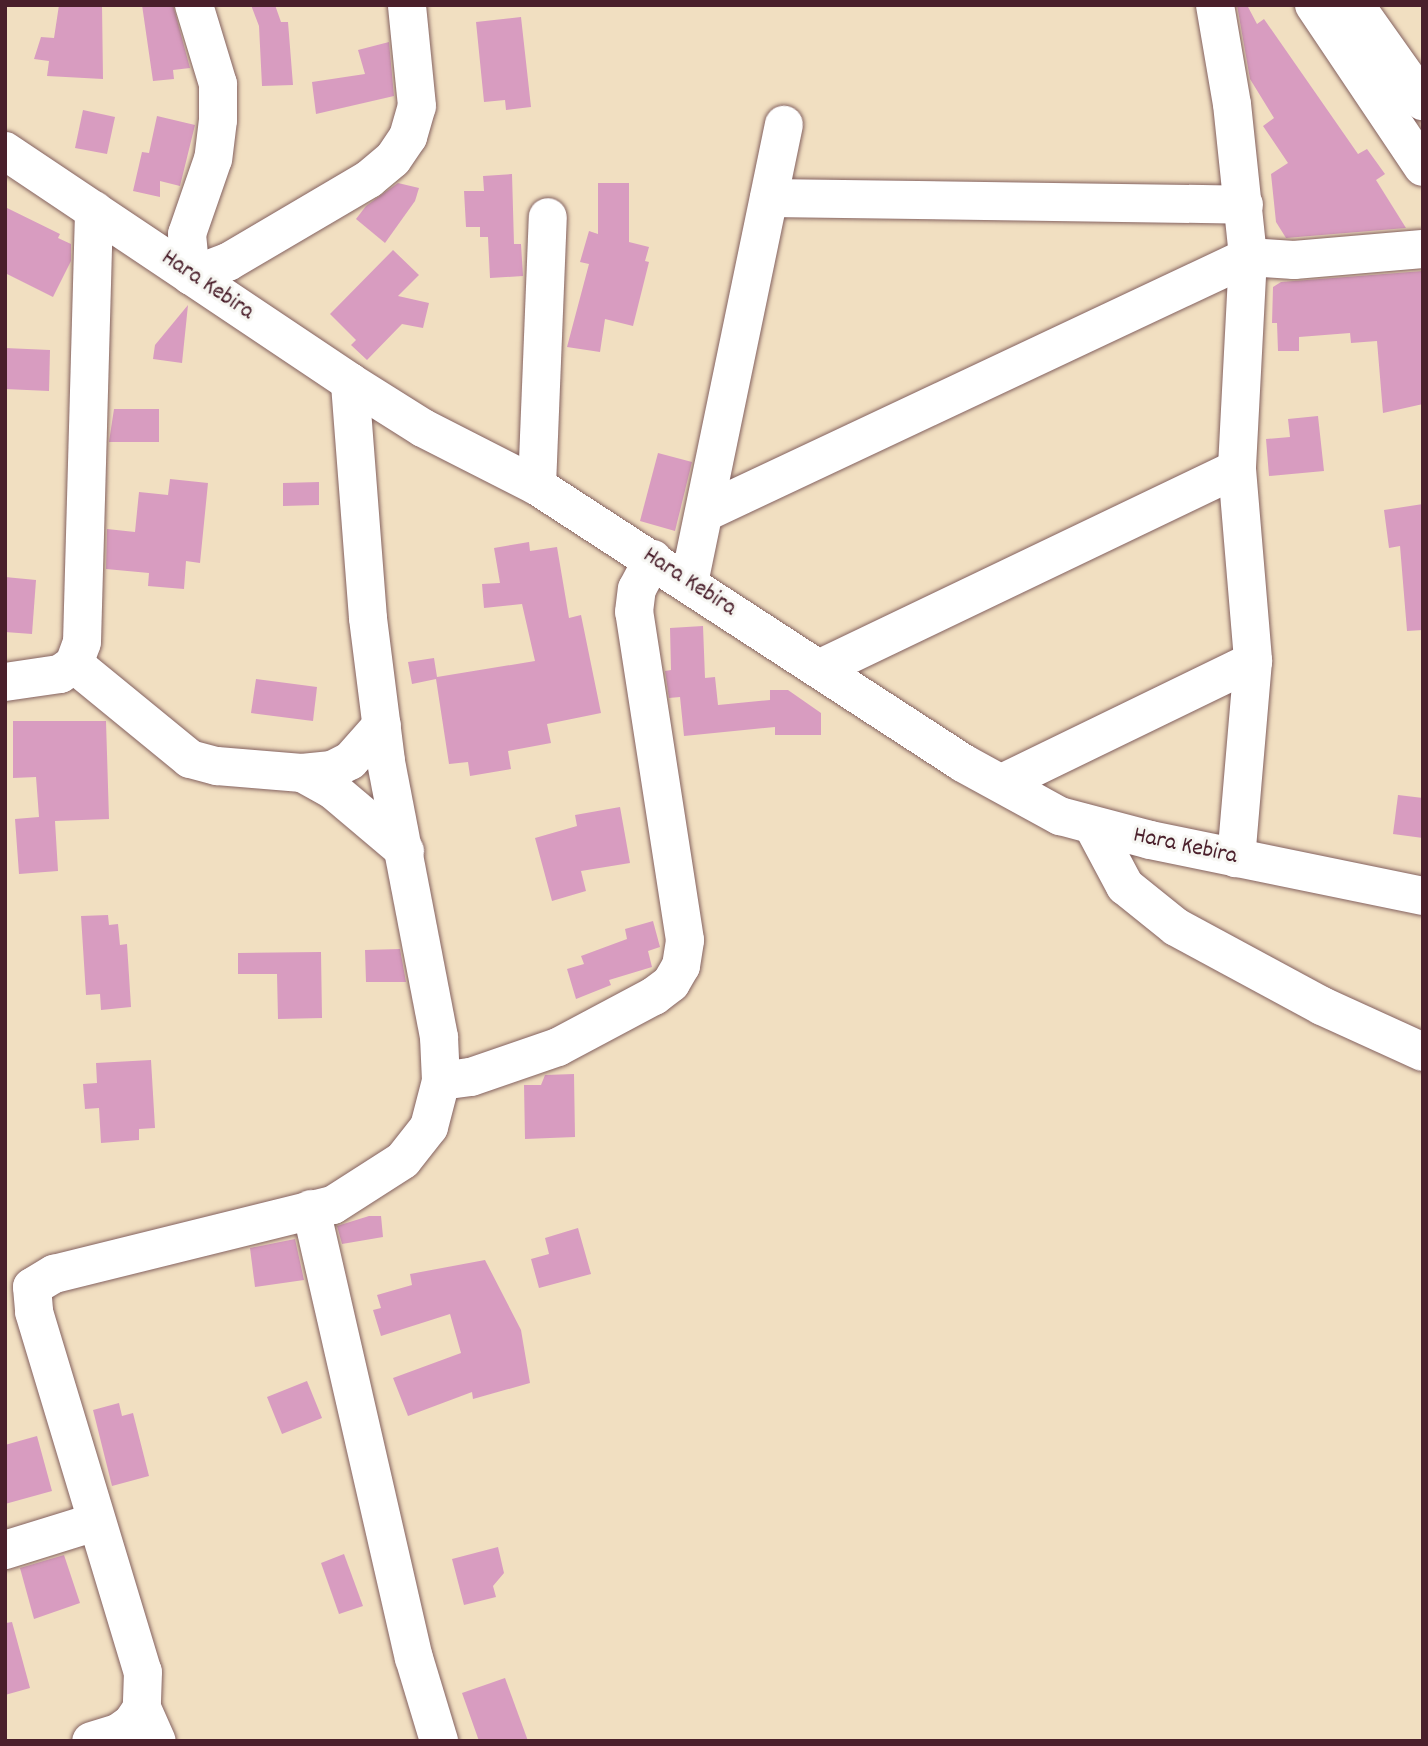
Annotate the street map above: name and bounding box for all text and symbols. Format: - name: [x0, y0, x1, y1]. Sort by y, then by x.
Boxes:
- street label: Hara Kebira: [155, 244, 259, 328]
- street label: Hara Kebira: [637, 542, 741, 624]
- street label: Hara Kebira: [1130, 822, 1240, 872]

